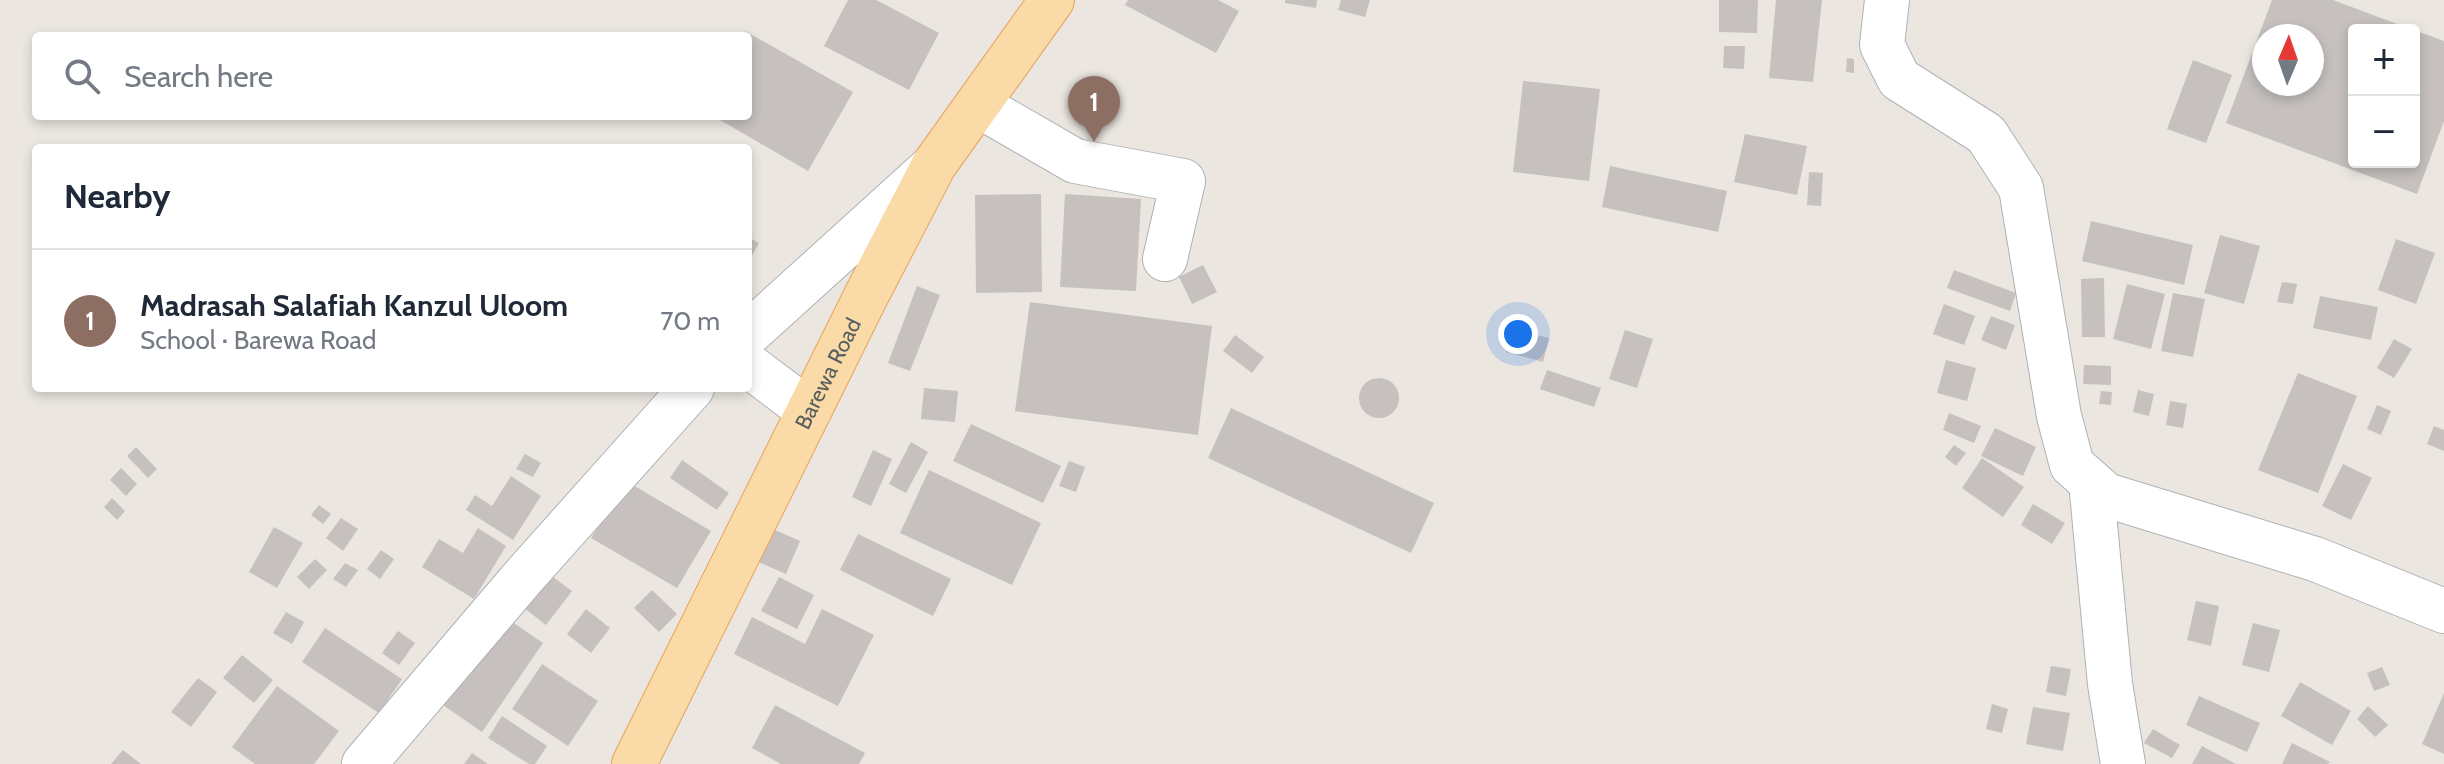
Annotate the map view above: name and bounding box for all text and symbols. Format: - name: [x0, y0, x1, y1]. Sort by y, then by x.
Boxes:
- north arrow: [2252, 24, 2324, 96]
- map controls: [2348, 24, 2420, 168]
- button: +: [2348, 24, 2420, 96]
- search box: [32, 32, 752, 120]
- icon: search: [60, 54, 104, 98]
- text: Search here: [124, 58, 273, 95]
- pin: 1: [1068, 76, 1120, 142]
- button: −: [2348, 96, 2420, 168]
- text: Nearby: [64, 175, 171, 217]
- text: Madrasah Salafiah Kanzul Uloom: [140, 287, 568, 324]
- text: 1: [85, 305, 95, 337]
- text: 70 m: [660, 305, 720, 337]
- street label: Barewa Road: [789, 313, 867, 433]
- your location: [1498, 314, 1538, 354]
- text: School · Barewa Road: [140, 324, 376, 356]

